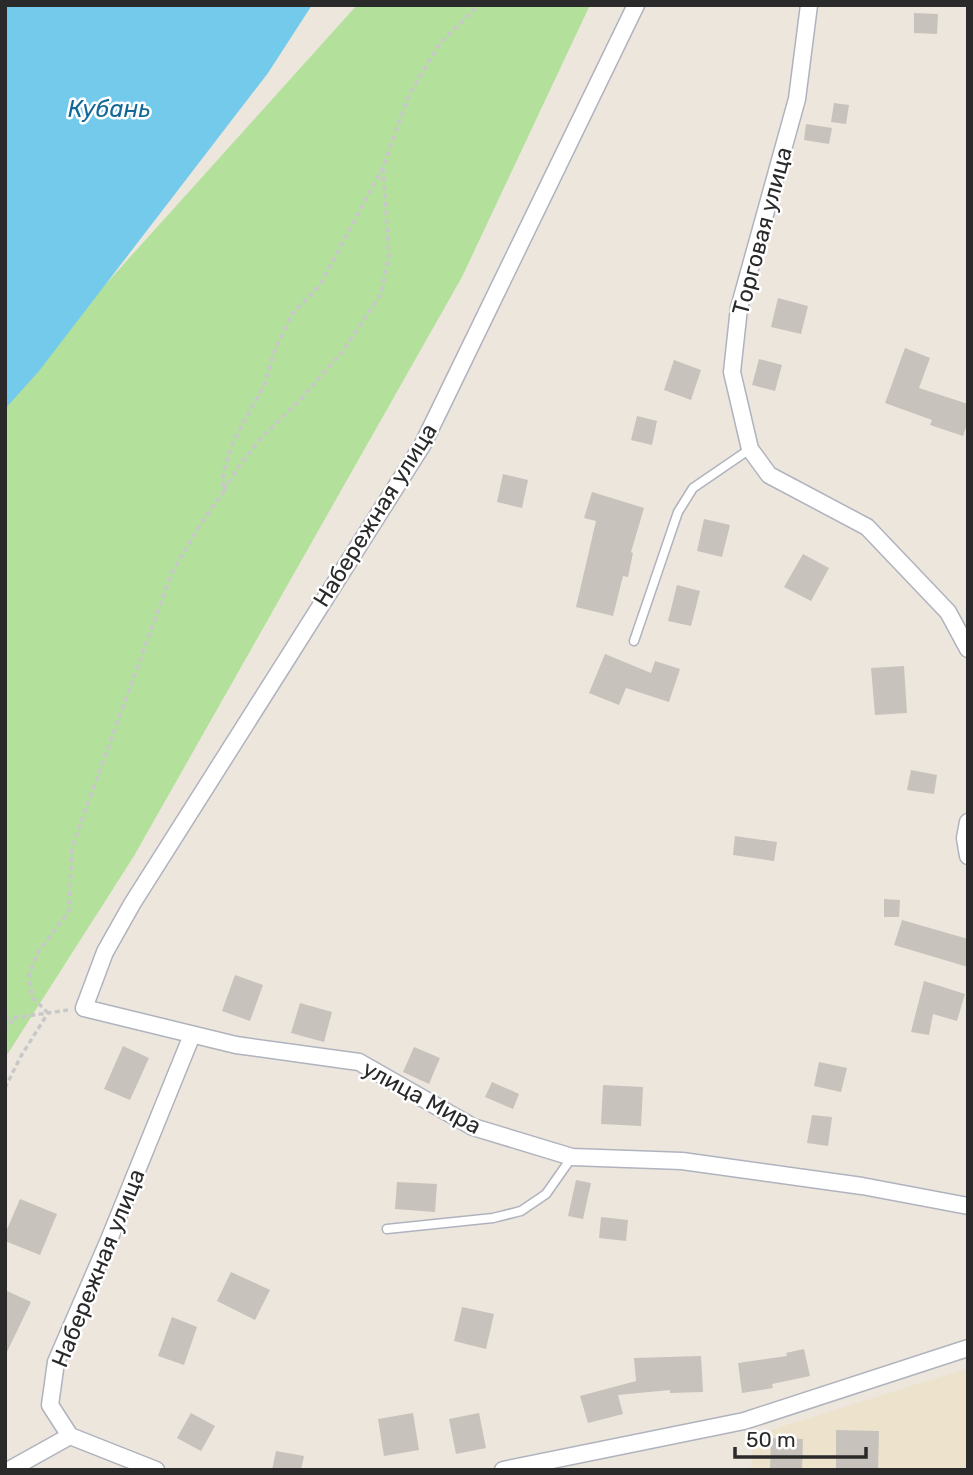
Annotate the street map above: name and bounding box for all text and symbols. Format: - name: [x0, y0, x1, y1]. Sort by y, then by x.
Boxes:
- water label: Кубань: [68, 95, 150, 123]
- street label: Торговая улица: [726, 144, 798, 318]
- street label: Набережная улица: [307, 418, 443, 612]
- street label: улица Мира: [358, 1054, 486, 1140]
- street label: Набережная улица: [45, 1165, 151, 1371]
- scale bar: [735, 1416, 866, 1460]
- text: 50 m: [746, 1427, 796, 1452]

